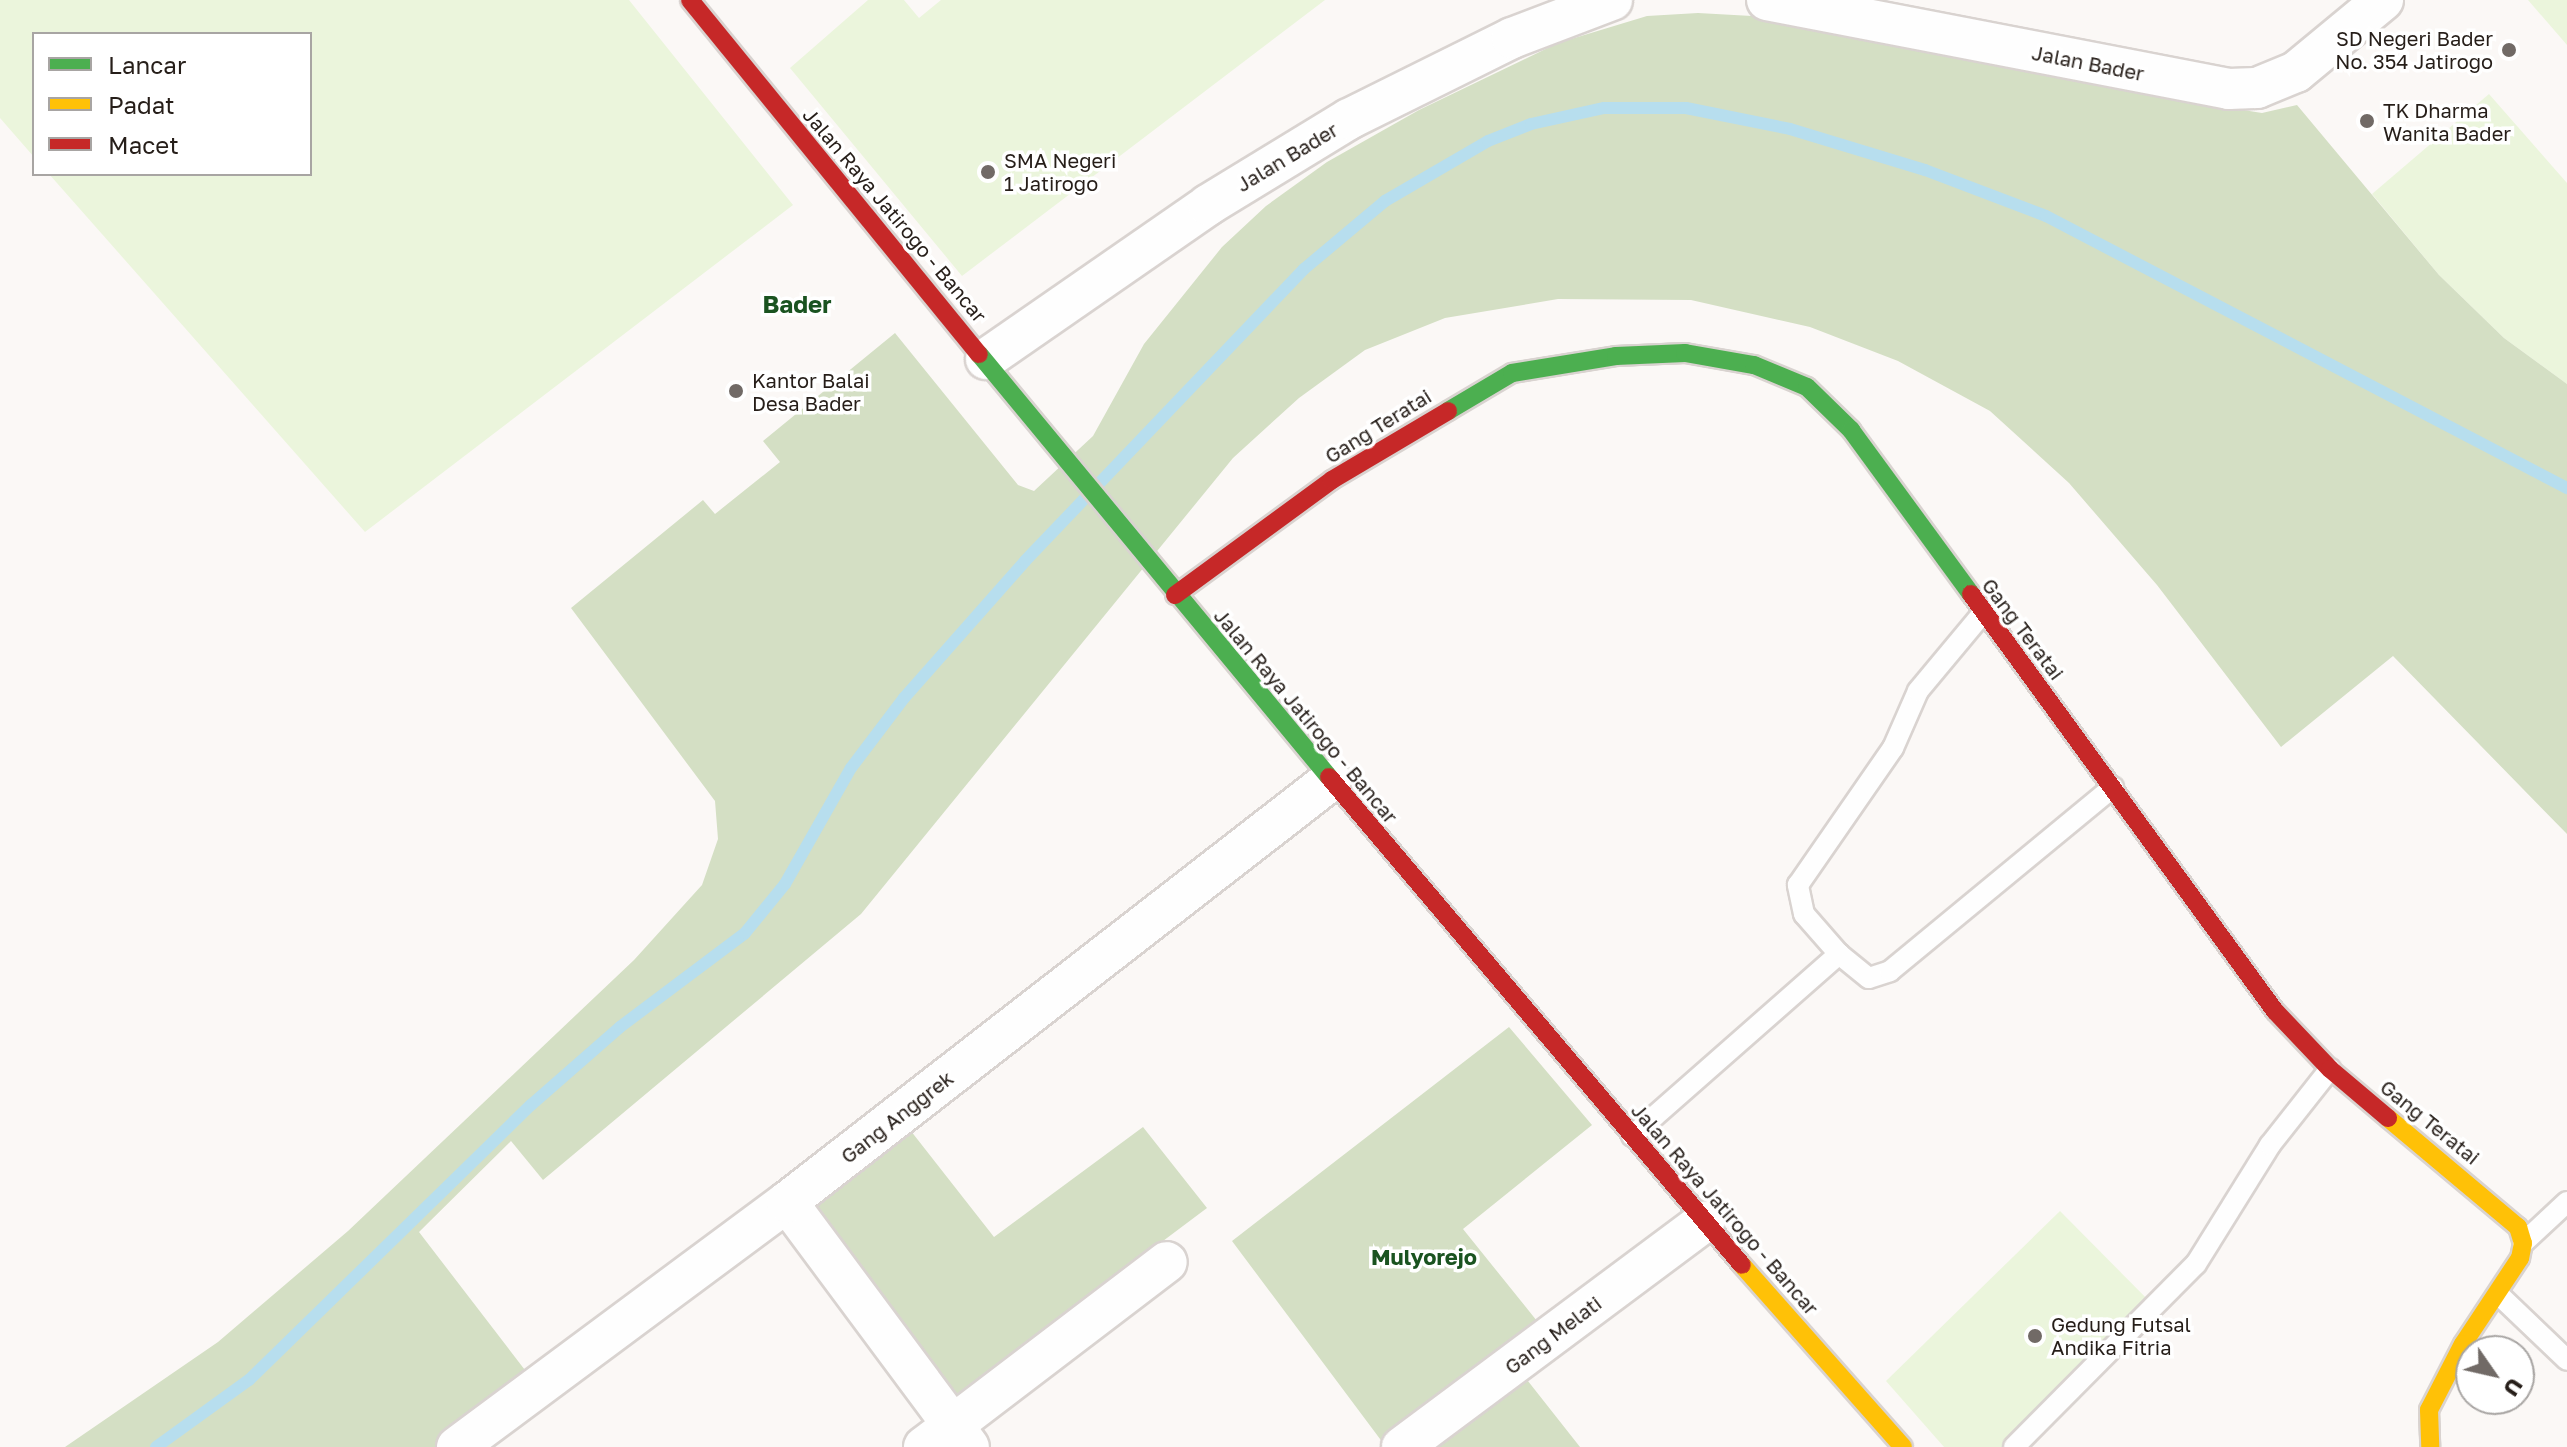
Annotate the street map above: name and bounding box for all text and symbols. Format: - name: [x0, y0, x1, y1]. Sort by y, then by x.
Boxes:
- place label: SD Negeri Bader No. 354 Jatirogo: [2335, 26, 2493, 73]
- legend: [32, 32, 312, 176]
- street label: Jalan Bader: [2030, 40, 2146, 86]
- marker: SD Negeri Bader No. 354 Jatirogo: [2500, 41, 2518, 59]
- text: Lancar: [108, 50, 186, 79]
- text: Padat: [108, 90, 175, 119]
- place label: TK Dharma Wanita Bader: [2383, 98, 2511, 145]
- street label: Jalan Raya Jatirogo - Bancar: [798, 103, 992, 327]
- marker: TK Dharma Wanita Bader: [2358, 112, 2376, 130]
- street label: Jalan Bader: [1232, 117, 1342, 197]
- text: Macet: [108, 130, 179, 159]
- place label: SMA Negeri 1 Jatirogo: [1004, 148, 1116, 195]
- marker: SMA Negeri 1 Jatirogo: [979, 163, 997, 181]
- district label: Bader: [762, 290, 832, 318]
- place label: Kantor Balai Desa Bader: [752, 368, 870, 415]
- marker: Kantor Balai Desa Bader: [727, 382, 745, 400]
- street label: Gang Teratai: [1321, 384, 1435, 468]
- street label: Gang Teratai: [1977, 574, 2069, 684]
- street label: Jalan Raya Jatirogo - Bancar: [1209, 604, 1403, 828]
- street label: Gang Anggrek: [836, 1066, 958, 1168]
- street label: Gang Teratai: [2376, 1075, 2484, 1169]
- street label: Jalan Raya Jatirogo - Bancar: [1627, 1098, 1823, 1320]
- district label: Mulyorejo: [1371, 1244, 1477, 1270]
- street label: Gang Melati: [1500, 1291, 1606, 1379]
- place label: Gedung Futsal Andika Fitria: [2051, 1312, 2191, 1359]
- marker: Gedung Futsal Andika Fitria: [2026, 1327, 2044, 1345]
- north arrow: [2455, 1335, 2535, 1415]
- text: U: [2498, 1373, 2529, 1402]

